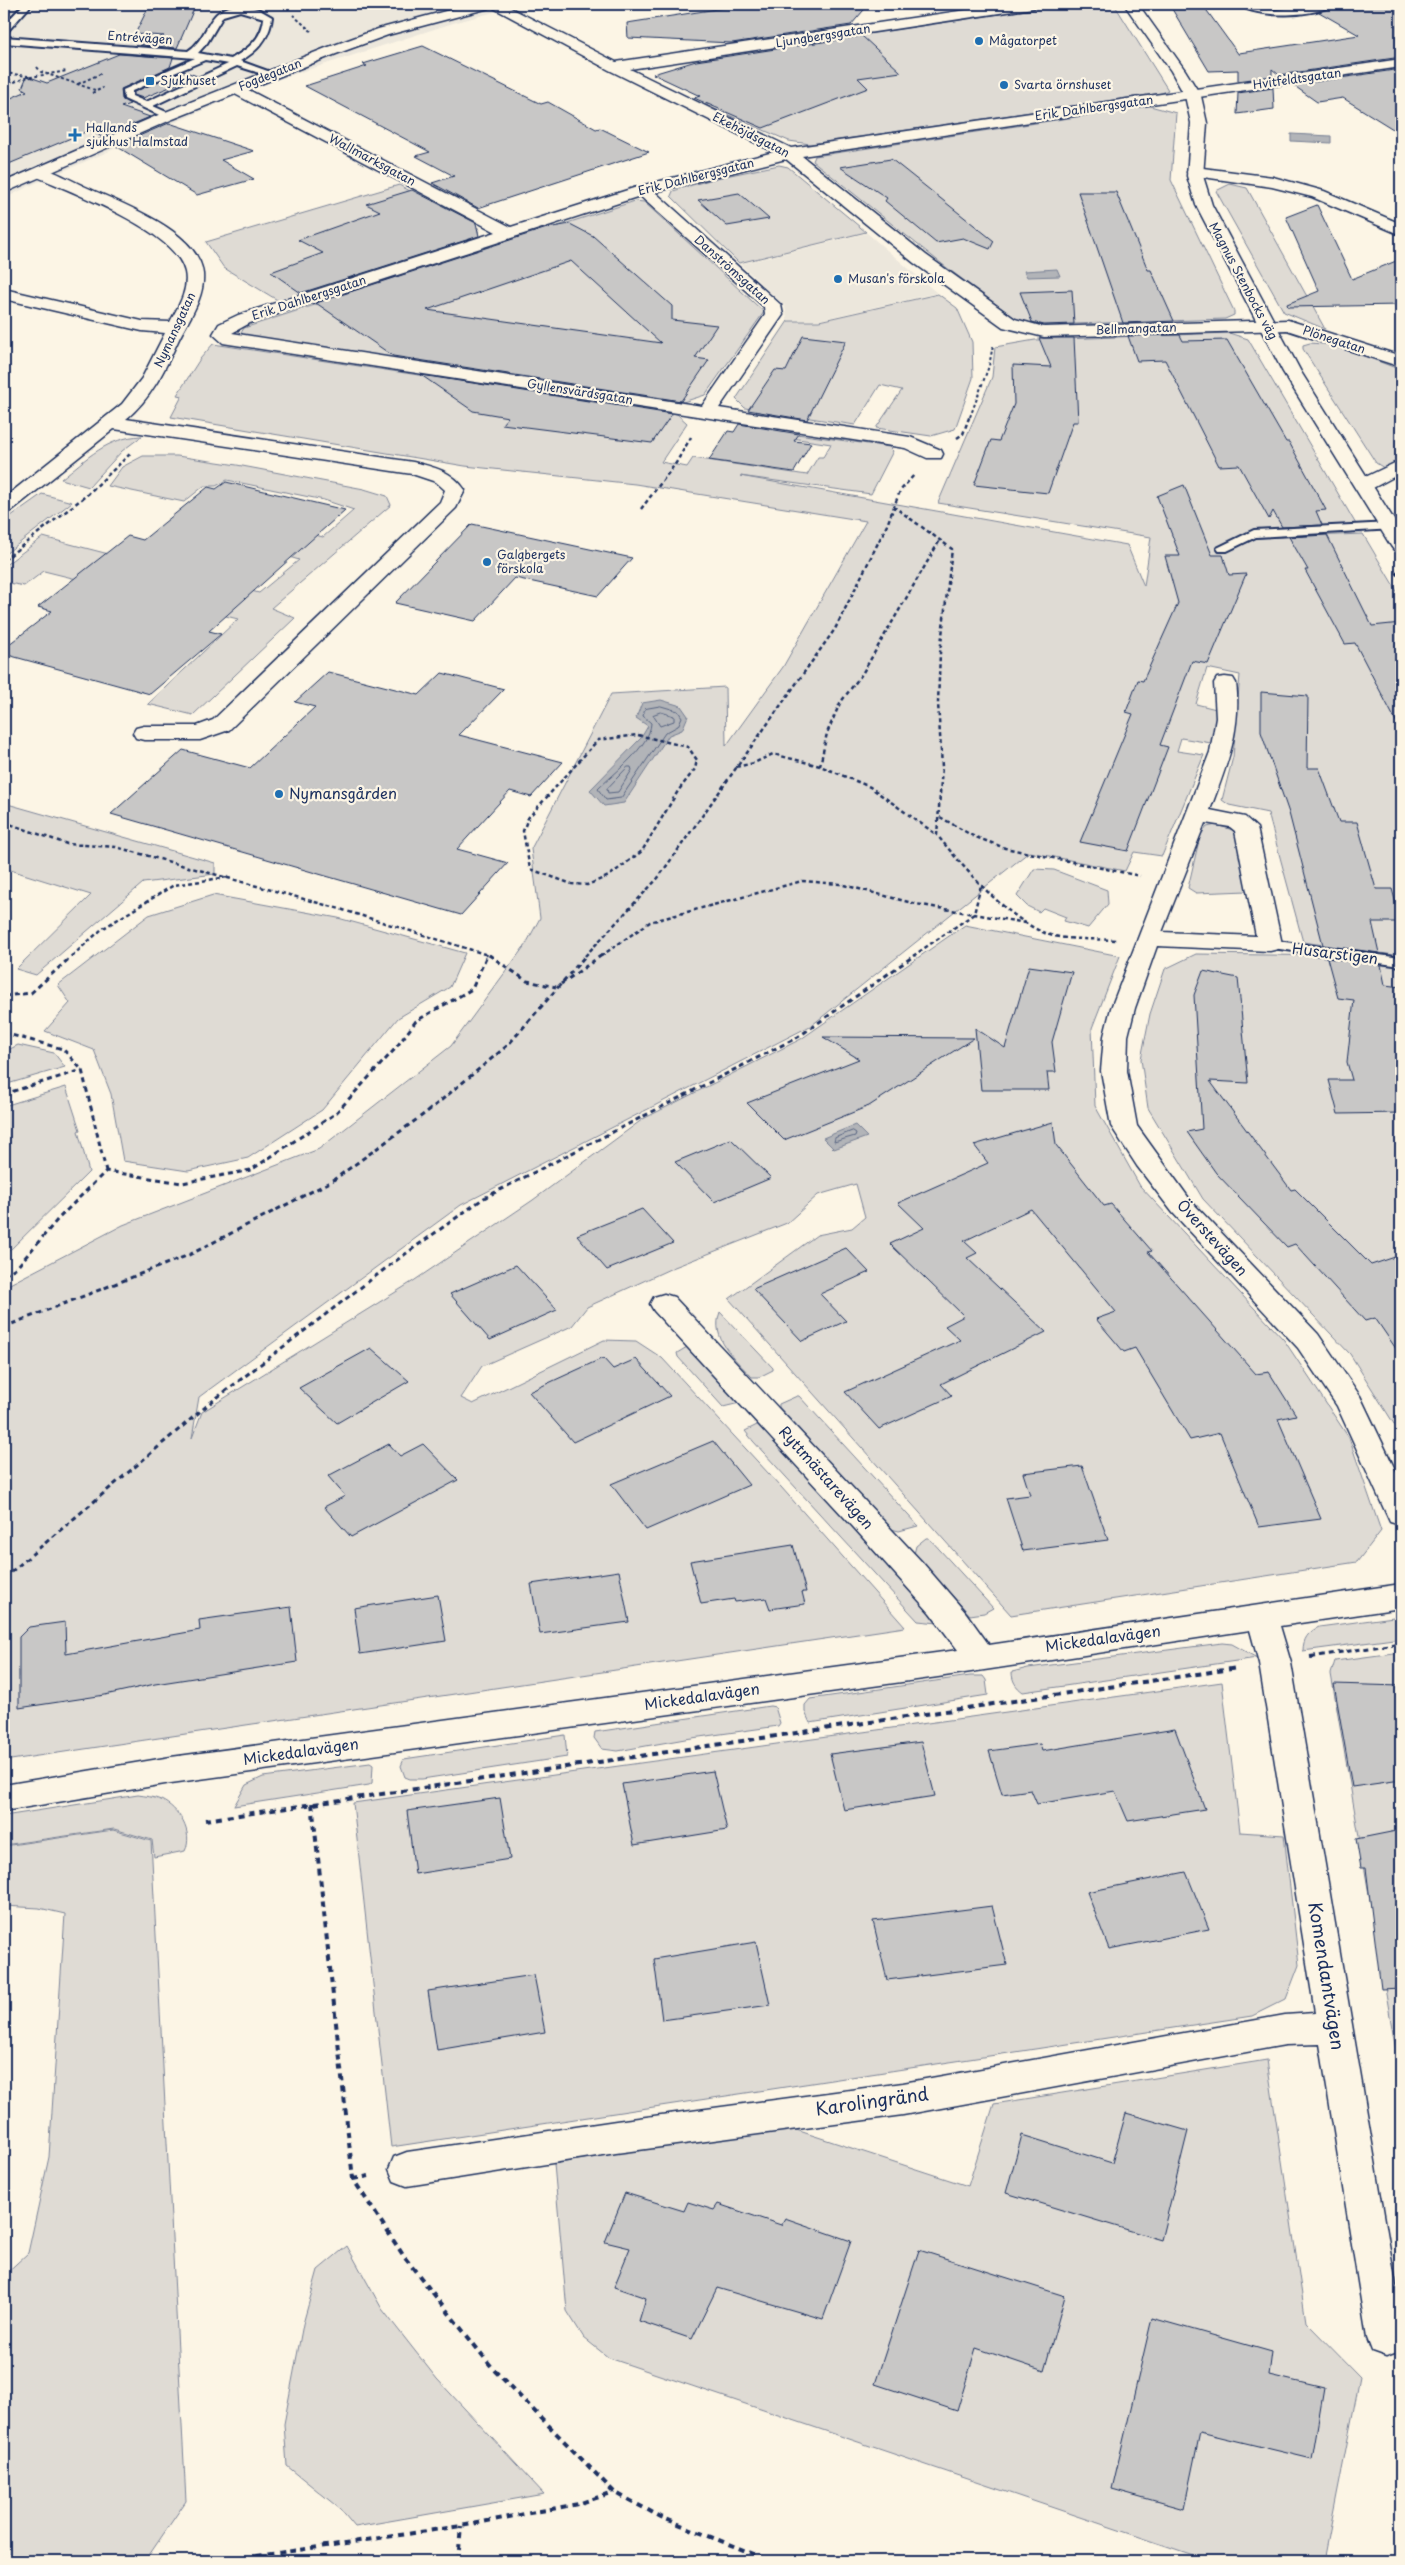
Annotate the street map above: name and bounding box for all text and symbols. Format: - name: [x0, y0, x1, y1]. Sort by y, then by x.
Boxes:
- street label: Ljungbergsgatan: [774, 19, 871, 51]
- street label: Entrévägen: [107, 26, 173, 48]
- place label: Mågatorpet: [989, 31, 1057, 49]
- marker: Mågatorpet: [973, 35, 985, 47]
- street label: Fogdegatan: [235, 53, 304, 95]
- street label: Hvitfeldtsgatan: [1252, 63, 1342, 93]
- place label: Sjukhuset: [160, 71, 216, 89]
- marker: Sjukhuset: [144, 75, 156, 87]
- place label: Svarta örnshuset: [1014, 75, 1112, 93]
- marker: Svarta örnshuset: [998, 79, 1010, 91]
- street label: Erik Dahlbergsgatan: [1034, 90, 1154, 124]
- street label: Ekehöjdsgatan: [710, 107, 793, 161]
- place label: Hallands sjukhus Halmstad: [86, 118, 188, 150]
- marker: Hallands sjukhus Halmstad: [68, 128, 82, 142]
- street label: Wallmarksgatan: [326, 129, 419, 190]
- street label: Erik Dahlbergsgatan: [636, 153, 756, 199]
- street label: Magnus Stenbocks väg: [1205, 219, 1283, 343]
- street label: Danströmsgatan: [691, 230, 774, 308]
- place label: Musan's förskola: [848, 269, 945, 287]
- street label: Erik Dahlbergsgatan: [249, 270, 368, 324]
- marker: Musan's förskola: [832, 273, 844, 285]
- street label: Nymansgatan: [149, 289, 199, 370]
- street label: Bellmangatan: [1095, 318, 1177, 338]
- street label: Plönegatan: [1301, 320, 1368, 358]
- street label: Gyllensvärdsgatan: [526, 374, 634, 408]
- place label: Galgbergets förskola: [497, 545, 566, 577]
- marker: Galgbergets förskola: [481, 556, 493, 568]
- place label: Nymansgården: [289, 781, 397, 804]
- marker: Nymansgården: [273, 788, 285, 800]
- street label: Husarstigen: [1291, 936, 1379, 969]
- street label: Överstevägen: [1172, 1193, 1254, 1280]
- street label: Ryttmästarevägen: [774, 1420, 880, 1534]
- street label: Mickedalavägen: [1044, 1618, 1162, 1657]
- street label: Mickedalavägen: [643, 1676, 761, 1715]
- street label: Mickedalavägen: [242, 1731, 360, 1770]
- street label: Komendantvägen: [1302, 1900, 1353, 2052]
- street label: Karolingränd: [814, 2079, 930, 2122]

